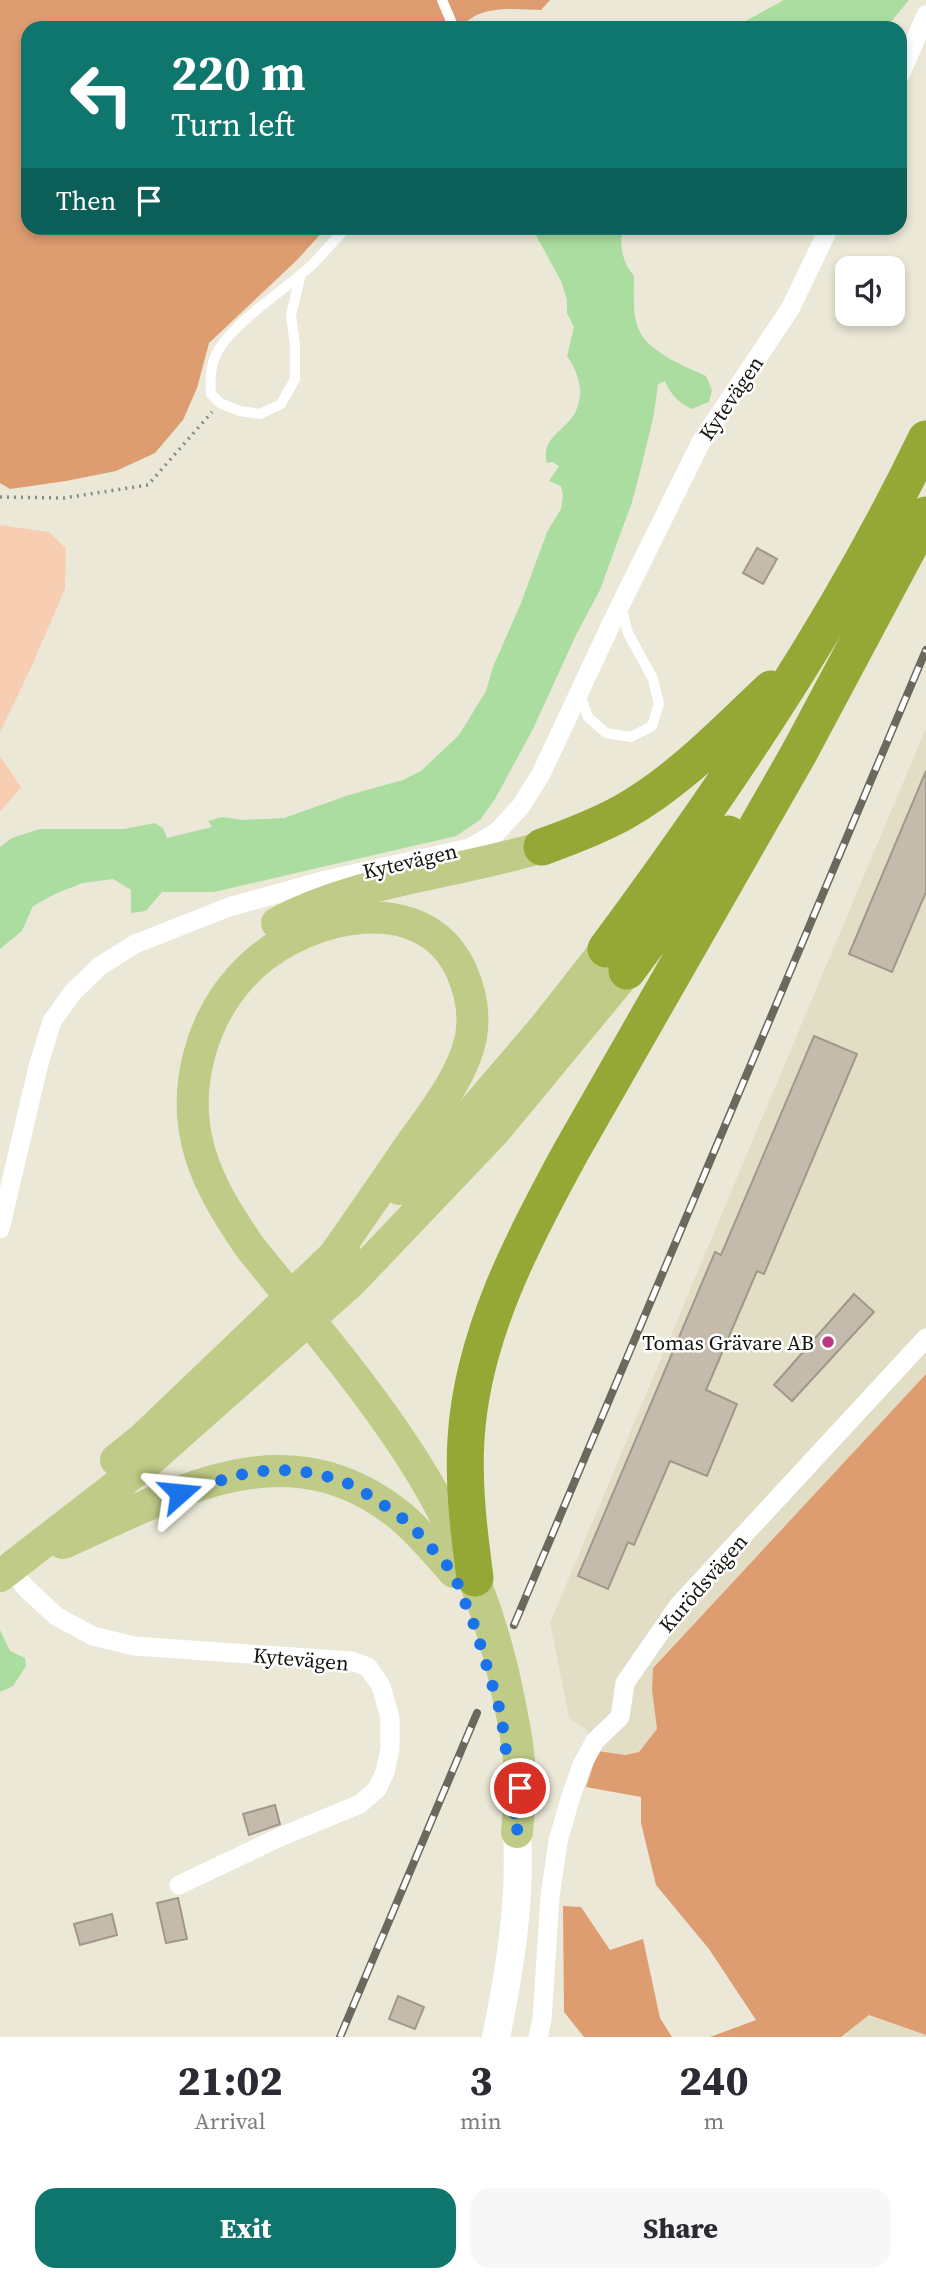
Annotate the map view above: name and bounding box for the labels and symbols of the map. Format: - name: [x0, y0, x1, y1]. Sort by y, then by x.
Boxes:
- street label: Kytevägen: [692, 350, 770, 446]
- street label: Kytevägen: [360, 836, 460, 886]
- place label: Tomas Grävare AB: [642, 1328, 814, 1357]
- marker: Tomas Grävare AB: [820, 1334, 836, 1350]
- position arrow: [143, 1456, 217, 1530]
- street label: Kurödsvägen: [652, 1527, 754, 1639]
- street label: Kytevägen: [252, 1640, 350, 1678]
- pin: [490, 1758, 550, 1818]

